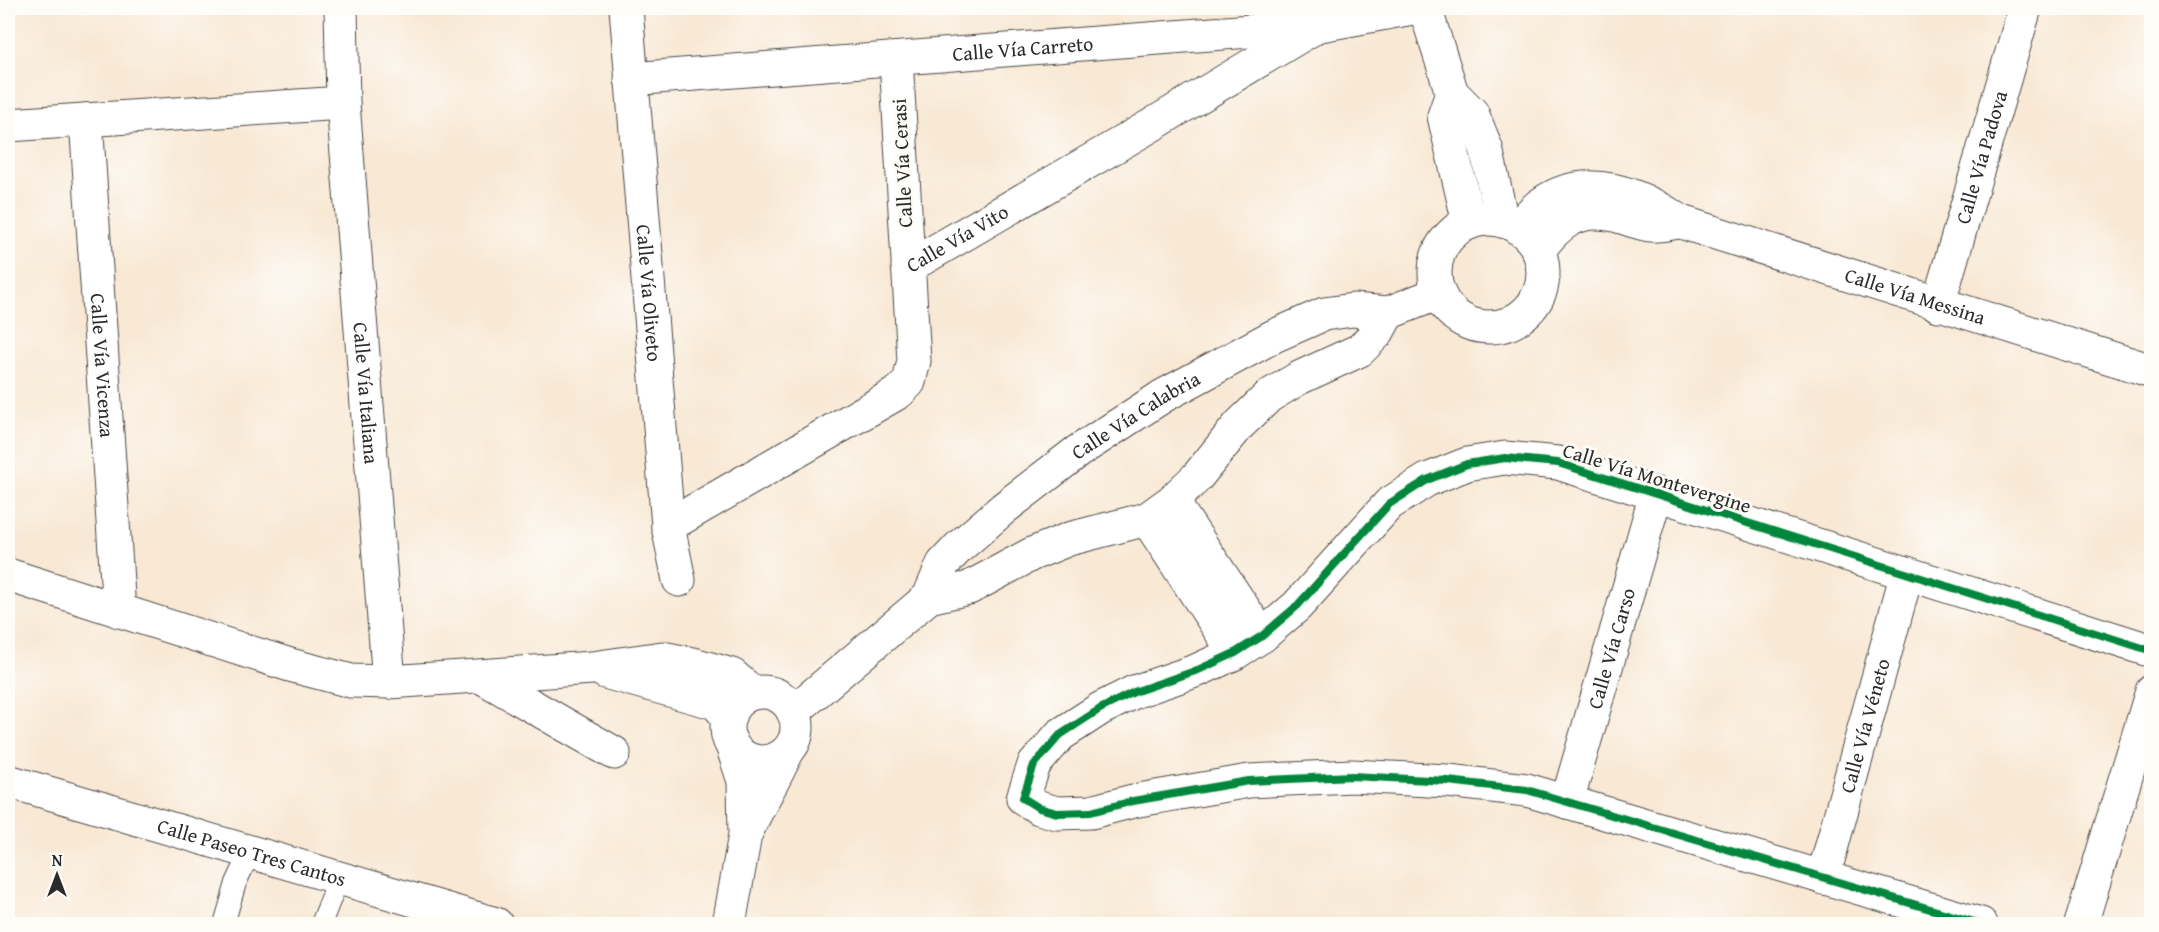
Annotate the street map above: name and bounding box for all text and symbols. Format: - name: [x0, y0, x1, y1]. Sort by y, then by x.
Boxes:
- street label: Calle Vía Carreto: [951, 28, 1094, 68]
- street label: Calle Vía Padova: [1948, 86, 2014, 227]
- street label: Calle Vía Cerasi: [884, 97, 919, 228]
- street label: Calle Vía Vito: [900, 197, 1014, 279]
- street label: Calle Vía Oliveto: [630, 223, 670, 363]
- street label: Calle Vía Messina: [1841, 260, 1990, 332]
- street label: Calle Vía Vicenza: [84, 292, 122, 439]
- street label: Calle Vía Italiana: [346, 321, 387, 466]
- street label: Calle Vía Calabria: [1065, 363, 1205, 466]
- street label: Calle Vía Montevergine: [1559, 435, 1755, 520]
- street label: Calle Vía Carso: [1580, 584, 1642, 712]
- street label: Calle Vía Véneto: [1832, 655, 1897, 796]
- street label: Calle Paseo Tres Cantos: [154, 811, 350, 893]
- north arrow: [27, 845, 87, 905]
- text: N: [52, 848, 63, 872]

